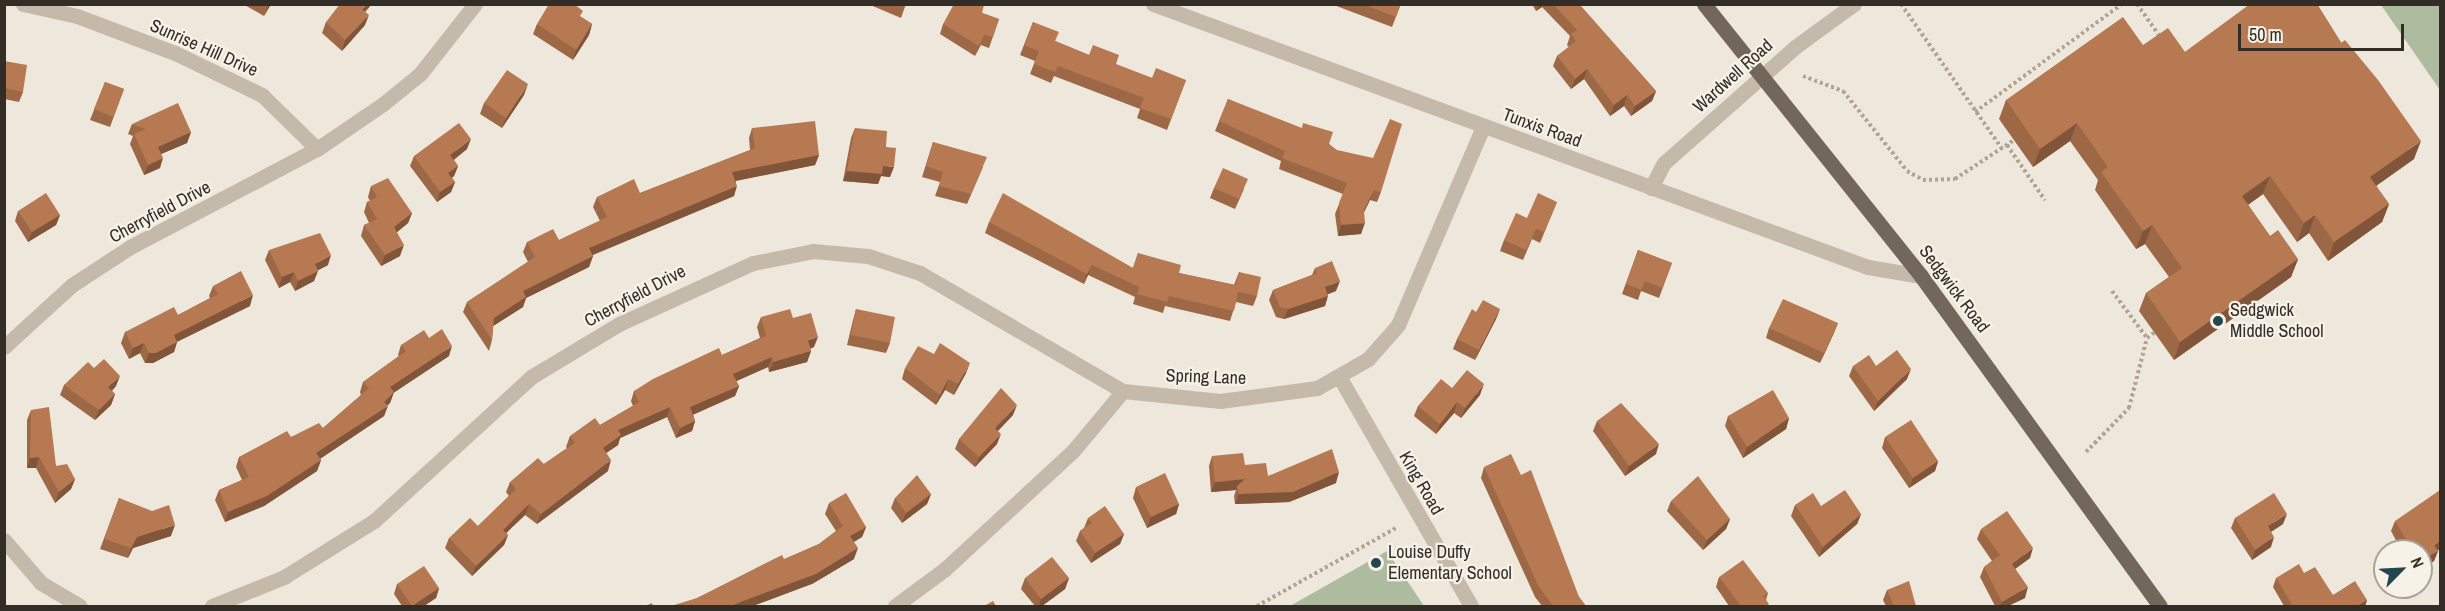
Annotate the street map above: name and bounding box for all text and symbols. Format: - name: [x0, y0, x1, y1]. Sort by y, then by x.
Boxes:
- scale bar: [2241, 12, 2408, 50]
- street label: Sunrise Hill Drive: [147, 15, 261, 81]
- text: 50 m: [2249, 22, 2282, 47]
- street label: Wardwell Road: [1689, 35, 1777, 117]
- street label: Tunxis Road: [1500, 104, 1584, 152]
- street label: Cherryfield Drive: [106, 176, 214, 248]
- street label: Sedgwick Road: [1914, 241, 1994, 337]
- street label: Cherryfield Drive: [581, 260, 689, 332]
- place label: Sedgwick Middle School: [2230, 300, 2324, 342]
- marker: Sedgwick Middle School: [2211, 314, 2225, 328]
- street label: Spring Lane: [1165, 365, 1247, 389]
- street label: King Road: [1394, 447, 1448, 519]
- north arrow: [2373, 539, 2433, 599]
- place label: Louise Duffy Elementary School: [1388, 542, 1512, 584]
- text: N: [2406, 554, 2430, 571]
- marker: Louise Duffy Elementary School: [1369, 556, 1383, 570]

